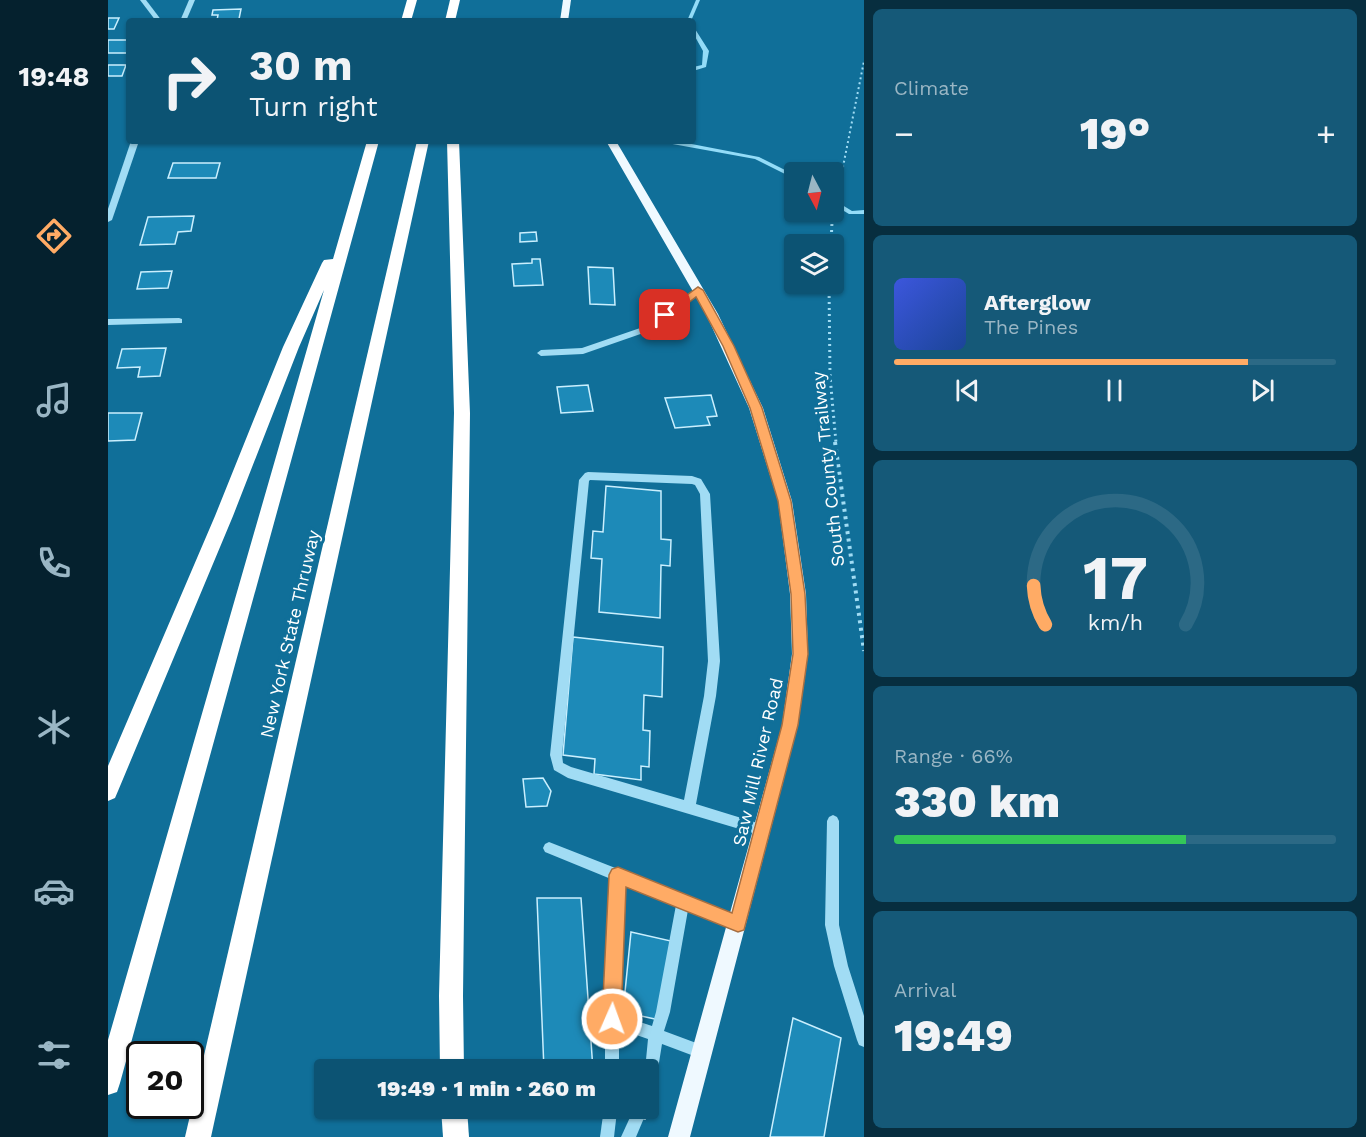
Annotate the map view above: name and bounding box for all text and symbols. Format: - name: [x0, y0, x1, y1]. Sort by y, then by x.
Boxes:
- text: 30 m: [249, 41, 353, 90]
- icon: right: [150, 42, 228, 120]
- text: 19:48: [19, 61, 89, 93]
- text: Climate: [894, 76, 969, 100]
- text: Turn right: [249, 91, 378, 123]
- text: 19°: [1080, 107, 1150, 160]
- text: −: [894, 114, 914, 153]
- text: +: [1316, 114, 1336, 153]
- north arrow: [784, 162, 844, 222]
- map controls: [784, 162, 844, 294]
- icon: directions: [33, 215, 75, 257]
- button: layers: [784, 234, 844, 294]
- pin: [639, 289, 690, 340]
- text: Afterglow: [984, 290, 1091, 315]
- icon: arrive: [648, 298, 681, 331]
- text: The Pines: [984, 315, 1078, 339]
- street label: South County Trailway: [807, 370, 848, 568]
- icon: previous: [951, 374, 984, 407]
- icon: pause: [1098, 374, 1131, 407]
- icon: next: [1246, 374, 1279, 407]
- icon: music: [33, 379, 75, 421]
- street label: New York State Thruway: [255, 527, 324, 740]
- icon: phone: [33, 542, 75, 584]
- text: 17: [1083, 542, 1147, 615]
- text: km/h: [1087, 611, 1143, 636]
- street label: Saw Mill River Road: [728, 676, 787, 848]
- icon: climate: [33, 706, 75, 748]
- text: Range · 66%: [894, 744, 1013, 768]
- text: 330 km: [894, 775, 1060, 828]
- icon: car: [33, 870, 75, 912]
- text: Arrival: [894, 978, 956, 1002]
- position arrow: [580, 987, 644, 1051]
- text: 19:49: [894, 1009, 1013, 1062]
- icon: filters: [33, 1034, 75, 1076]
- speed limit sign: 20: [126, 1041, 204, 1119]
- text: 19:49 · 1 min · 260 m: [377, 1076, 596, 1101]

